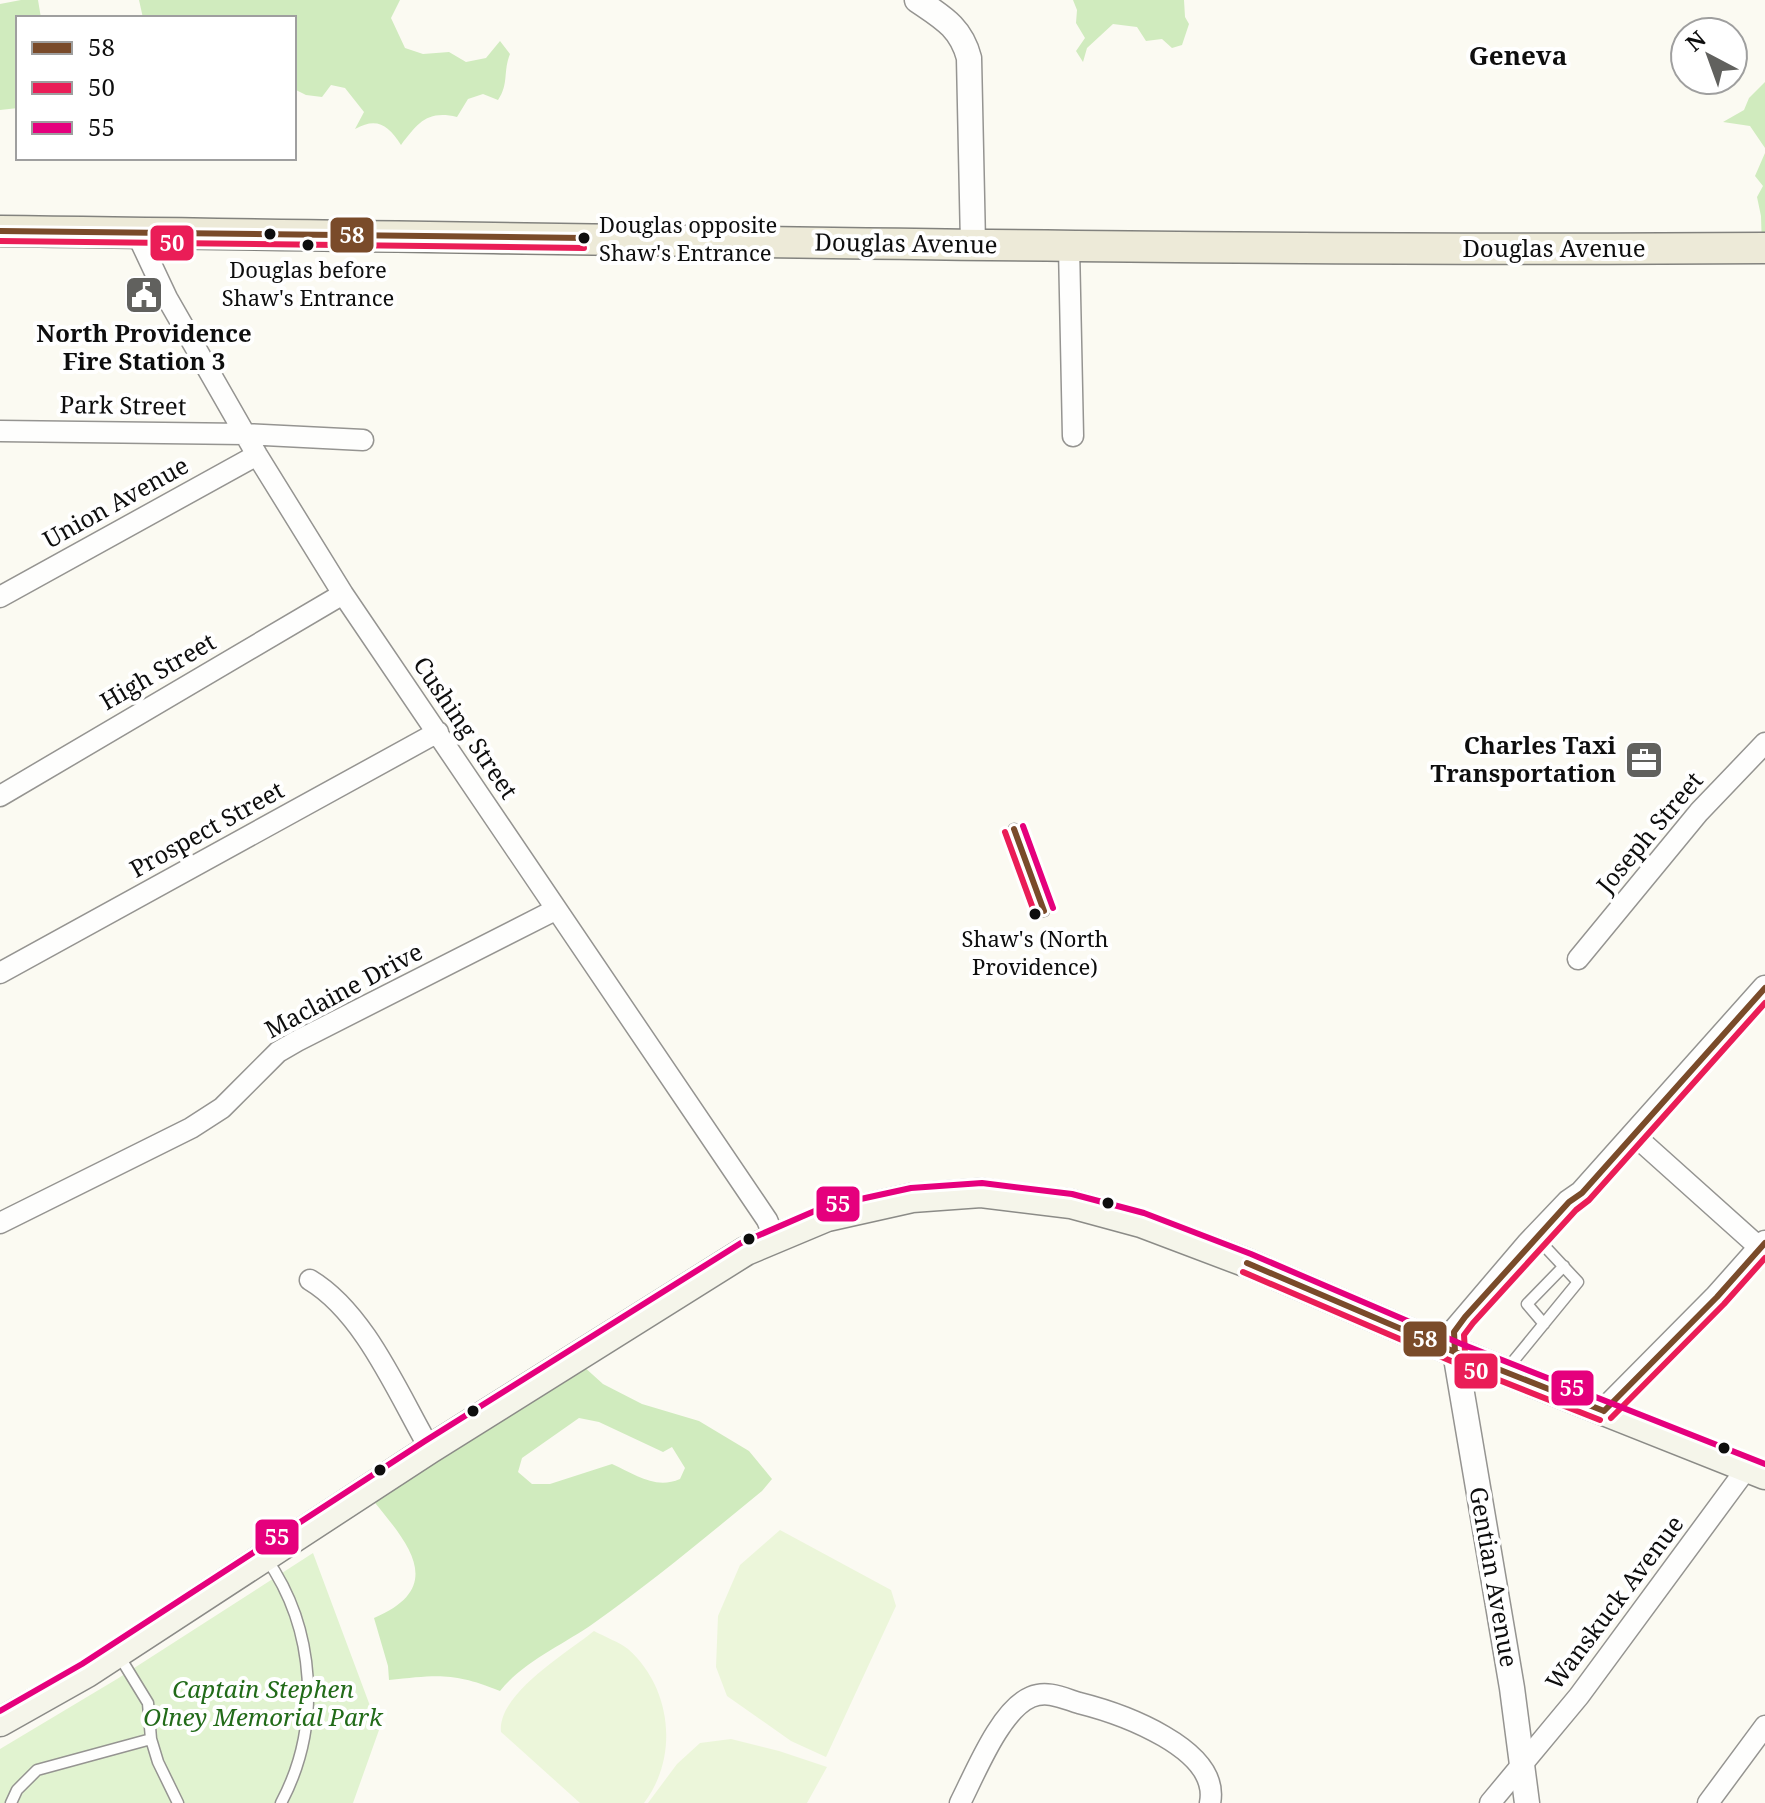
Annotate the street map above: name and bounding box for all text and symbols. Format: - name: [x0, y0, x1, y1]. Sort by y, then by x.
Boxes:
- legend: [16, 16, 296, 160]
- north arrow: [1669, 16, 1749, 96]
- text: N: [1679, 23, 1712, 57]
- text: 58: [88, 30, 115, 63]
- district label: Geneva: [1469, 37, 1567, 73]
- text: 50: [88, 70, 115, 103]
- text: 55: [88, 110, 115, 143]
- place label: Douglas opposite Shaw's Entrance: [599, 209, 777, 267]
- line badge: 58: [329, 216, 375, 254]
- text: 58: [340, 219, 364, 249]
- line badge: 50: [149, 224, 195, 262]
- street label: Douglas Avenue: [814, 224, 998, 261]
- unlabelled marker: [262, 226, 278, 242]
- text: 50: [160, 227, 184, 257]
- marker: Douglas opposite Shaw's Entrance: [576, 230, 592, 246]
- street label: Douglas Avenue: [1462, 231, 1646, 264]
- marker: Douglas before Shaw's Entrance: [300, 237, 316, 253]
- place label: Douglas before Shaw's Entrance: [222, 254, 394, 312]
- public building icon: North Providence Fire Station 3: [123, 274, 165, 316]
- place label: North Providence Fire Station 3: [36, 316, 252, 377]
- street label: Park Street: [59, 387, 187, 422]
- street label: Union Avenue: [37, 448, 194, 555]
- street label: High Street: [94, 624, 221, 717]
- street label: Cushing Street: [406, 649, 526, 805]
- place label: Charles Taxi Transportation: [1431, 728, 1617, 789]
- office icon: Charles Taxi Transportation: [1623, 739, 1665, 781]
- street label: Joseph Street: [1588, 764, 1709, 901]
- street label: Prospect Street: [123, 773, 289, 885]
- marker: Shaw's (North Providence): [1027, 906, 1043, 922]
- place label: Shaw's (North Providence): [962, 923, 1108, 981]
- street label: Maclaine Drive: [259, 934, 428, 1045]
- line badge: 55: [815, 1185, 861, 1223]
- text: 55: [826, 1188, 850, 1218]
- unlabelled marker: [1100, 1195, 1116, 1211]
- unlabelled marker: [741, 1231, 757, 1247]
- line badge: 58: [1402, 1320, 1448, 1358]
- text: 58: [1413, 1323, 1437, 1353]
- line badge: 50: [1453, 1352, 1499, 1390]
- text: 50: [1464, 1355, 1488, 1385]
- line badge: 55: [1550, 1369, 1595, 1407]
- text: 55: [1560, 1372, 1584, 1402]
- unlabelled marker: [465, 1403, 481, 1419]
- unlabelled marker: [1716, 1440, 1732, 1456]
- unlabelled marker: [372, 1462, 388, 1478]
- street label: Gentian Avenue: [1462, 1484, 1527, 1670]
- street label: Wanskuck Avenue: [1537, 1508, 1690, 1696]
- line badge: 55: [254, 1518, 300, 1556]
- text: 55: [265, 1521, 289, 1551]
- park label: Captain Stephen Olney Memorial Park: [143, 1672, 384, 1733]

